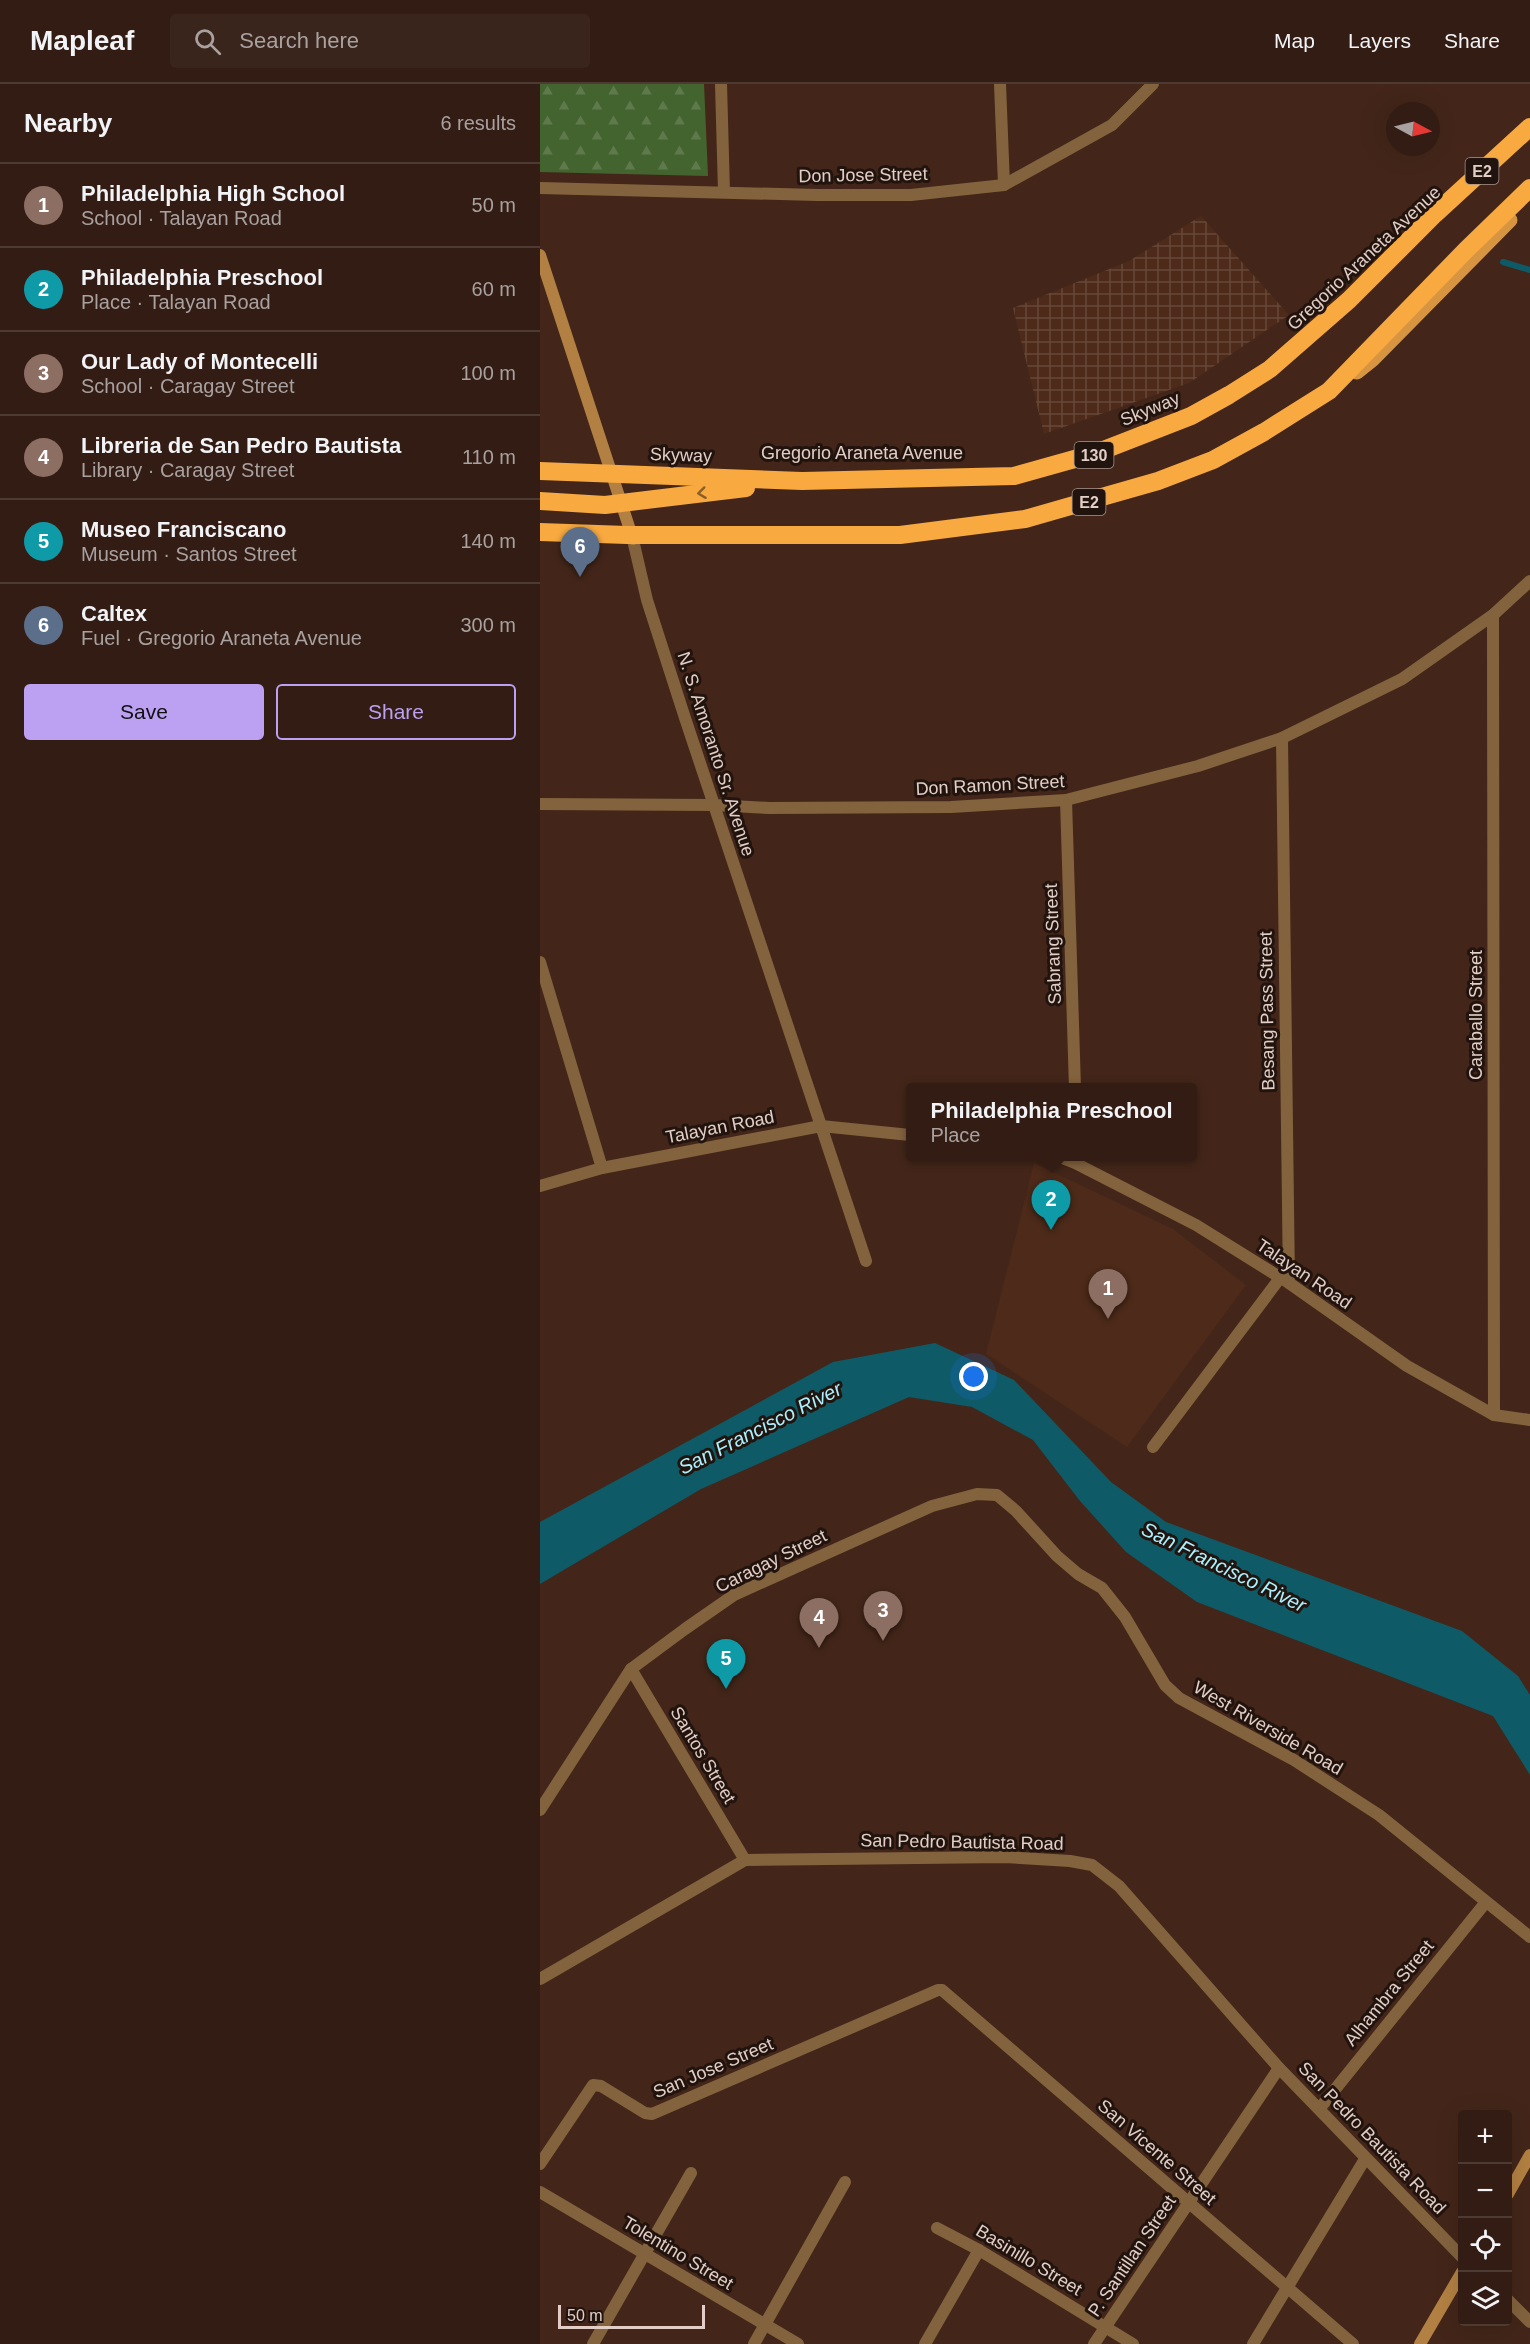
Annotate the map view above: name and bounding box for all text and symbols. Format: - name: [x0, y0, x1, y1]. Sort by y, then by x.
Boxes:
- search box: [170, 14, 590, 68]
- text: Mapleaf: [30, 25, 134, 56]
- icon: search: [191, 25, 224, 58]
- text: Search here: [239, 28, 359, 53]
- text: Map: [1274, 29, 1315, 52]
- text: Layers: [1348, 29, 1411, 52]
- text: Share: [1444, 29, 1500, 52]
- north arrow: [1386, 102, 1440, 156]
- text: Nearby: [24, 108, 112, 138]
- text: 6 results: [440, 112, 516, 134]
- road number: E2: [1466, 158, 1498, 184]
- street label: Don Jose Street: [798, 164, 928, 186]
- text: Philadelphia High School: [81, 181, 345, 206]
- street label: Gregorio Araneta Avenue: [1283, 182, 1445, 334]
- text: 1: [38, 194, 49, 216]
- text: 50 m: [472, 194, 516, 216]
- text: School · Talayan Road: [81, 207, 282, 229]
- text: Philadelphia Preschool: [81, 265, 323, 290]
- text: 2: [38, 278, 49, 300]
- text: 60 m: [472, 278, 516, 300]
- text: Place · Talayan Road: [81, 291, 271, 313]
- text: Our Lady of Montecelli: [81, 349, 318, 374]
- text: 3: [38, 362, 49, 384]
- text: 100 m: [460, 362, 516, 384]
- text: School · Caragay Street: [81, 375, 294, 397]
- street label: Skyway: [1118, 388, 1182, 430]
- text: Libreria de San Pedro Bautista: [81, 433, 401, 458]
- road number: 130: [1074, 442, 1114, 468]
- street label: Gregorio Araneta Avenue: [761, 443, 963, 463]
- street label: Skyway: [650, 444, 712, 466]
- text: 4: [38, 446, 49, 468]
- text: 110 m: [462, 446, 516, 468]
- text: Library · Caragay Street: [81, 459, 294, 481]
- one-way arrow: [697, 486, 706, 499]
- road number: E2: [1072, 489, 1106, 515]
- text: Museo Franciscano: [81, 517, 286, 542]
- pin: 6: [560, 528, 600, 577]
- text: 5: [38, 530, 49, 552]
- text: 140 m: [460, 530, 516, 552]
- text: Museum · Santos Street: [81, 543, 297, 565]
- text: Caltex: [81, 601, 147, 626]
- text: 6: [38, 614, 49, 636]
- text: 300 m: [460, 614, 516, 636]
- text: Fuel · Gregorio Araneta Avenue: [81, 627, 362, 649]
- street label: N. S. Amoranto Sr. Avenue: [673, 649, 759, 859]
- button: Save: [24, 684, 264, 740]
- button: Share: [276, 684, 516, 740]
- street label: Don Ramon Street: [915, 771, 1065, 799]
- street label: Sabrang Street: [1041, 883, 1065, 1005]
- street label: Besang Pass Street: [1256, 931, 1278, 1091]
- street label: Caraballo Street: [1466, 950, 1486, 1080]
- popup: [906, 1083, 1197, 1161]
- text: Philadelphia Preschool: [930, 1098, 1173, 1123]
- street label: Talayan Road: [664, 1107, 776, 1147]
- text: Place: [930, 1124, 980, 1146]
- pin: 2: [1032, 1180, 1070, 1230]
- street label: Talayan Road: [1253, 1235, 1355, 1313]
- pin: 1: [1088, 1270, 1128, 1319]
- your location: [959, 1362, 988, 1391]
- water label: San Francisco River: [675, 1377, 846, 1479]
- water label: San Francisco River: [1138, 1518, 1311, 1617]
- street label: Caragay Street: [712, 1525, 830, 1597]
- pin: 3: [864, 1592, 902, 1641]
- pin: 4: [800, 1598, 838, 1648]
- pin: 5: [706, 1640, 746, 1689]
- street label: West Riverside Road: [1190, 1677, 1346, 1779]
- street label: Santos Street: [666, 1703, 740, 1807]
- street label: San Pedro Bautista Road: [860, 1830, 1064, 1854]
- street label: Alhambra Street: [1340, 1936, 1438, 2050]
- street label: San Jose Street: [650, 2034, 776, 2102]
- street label: San Pedro Bautista Road: [1294, 2058, 1450, 2218]
- street label: San Vicente Street: [1094, 2095, 1220, 2209]
- map controls: [1458, 2110, 1512, 2326]
- button: +: [1458, 2110, 1512, 2164]
- button: −: [1458, 2164, 1512, 2218]
- street label: P. Santillan Street: [1084, 2192, 1180, 2320]
- street label: Tolentino Street: [619, 2212, 737, 2294]
- button: locate: [1458, 2218, 1512, 2272]
- street label: Basinillo Street: [972, 2221, 1086, 2299]
- button: layers: [1458, 2272, 1512, 2326]
- scale bar: [558, 2302, 705, 2330]
- text: 50 m: [567, 2307, 603, 2324]

